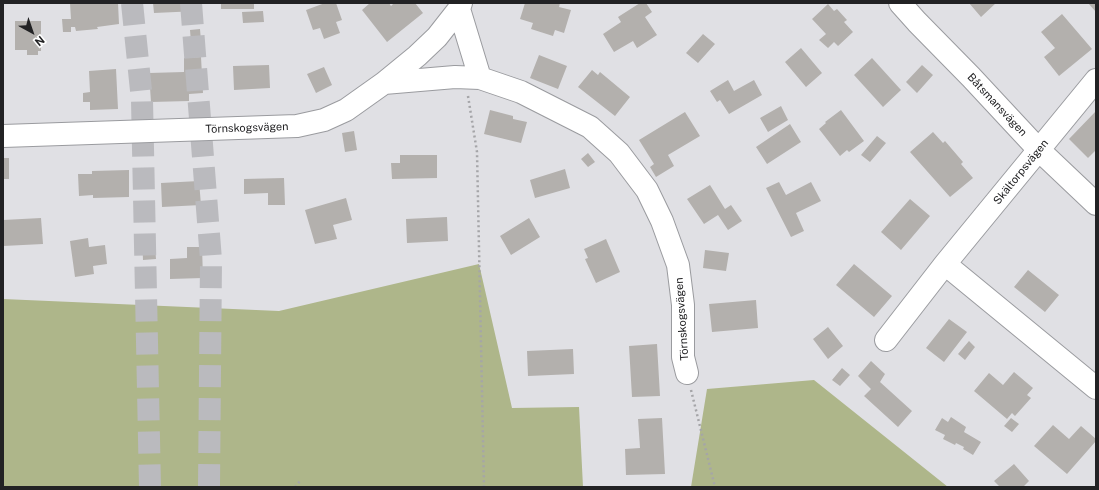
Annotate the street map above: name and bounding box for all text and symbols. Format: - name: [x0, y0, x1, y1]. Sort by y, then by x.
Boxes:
- north arrow: [12, 12, 52, 52]
- text: N: [33, 34, 47, 49]
- street label: Båtsmansvägen: [964, 71, 1030, 139]
- street label: Törnskogsvägen: [205, 120, 289, 136]
- street label: Skältorpsvägen: [991, 137, 1051, 207]
- street label: Törnskogsvägen: [673, 277, 691, 361]

